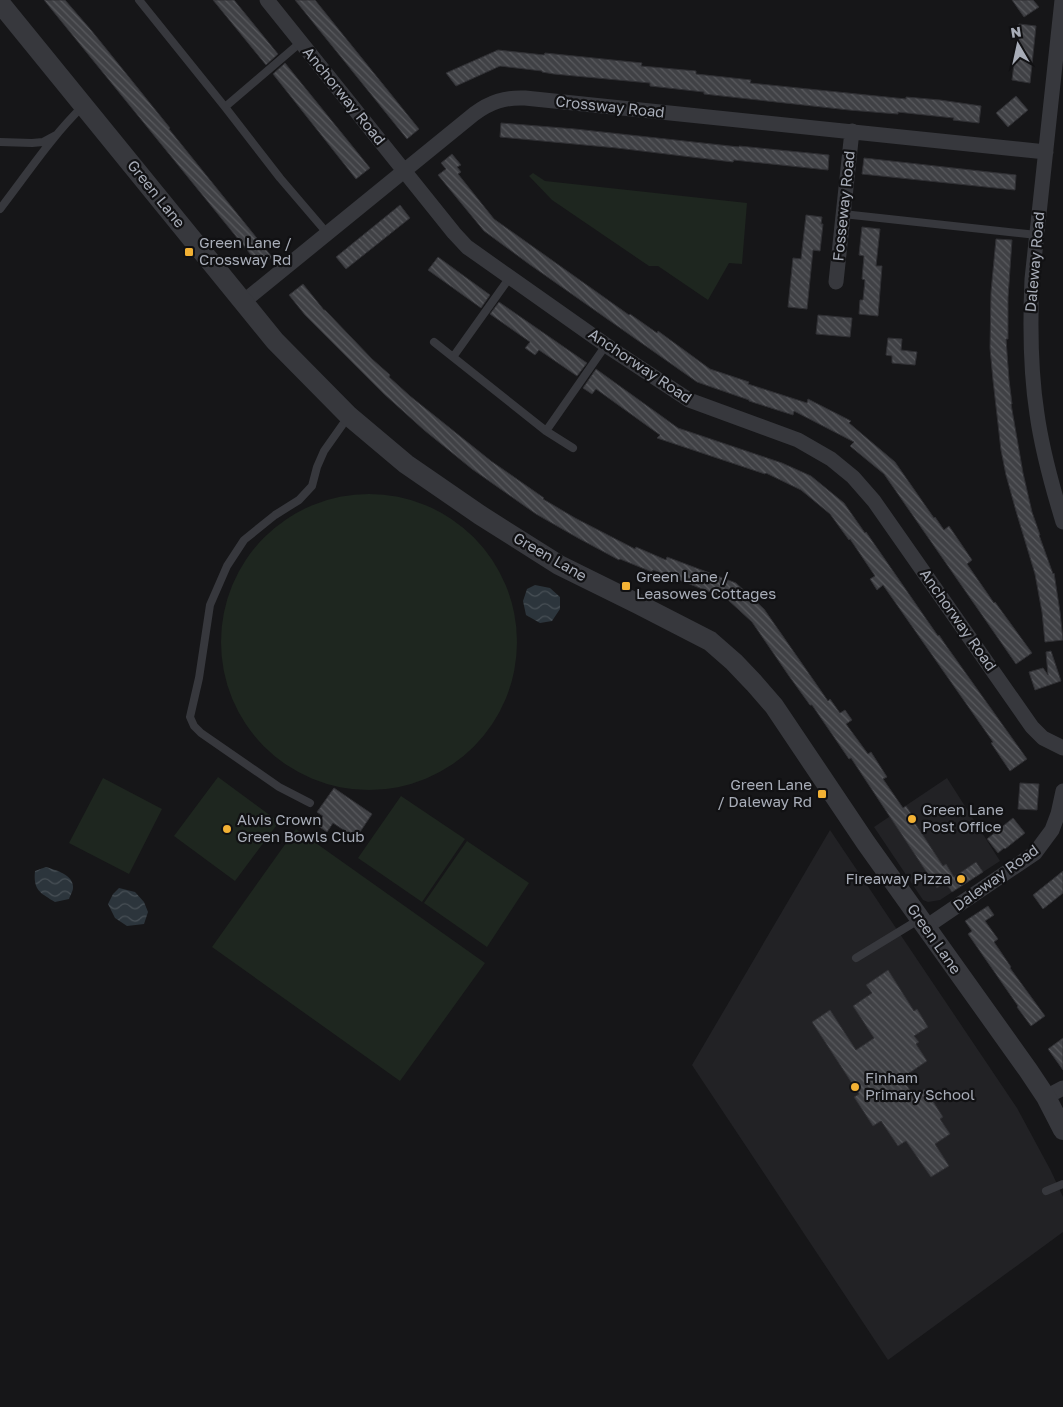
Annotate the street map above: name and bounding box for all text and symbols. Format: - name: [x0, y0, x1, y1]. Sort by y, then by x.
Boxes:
- north arrow: [993, 20, 1043, 70]
- text: N: [1009, 22, 1022, 41]
- street label: Anchorway Road: [300, 43, 390, 148]
- street label: Crossway Road: [555, 91, 666, 121]
- street label: Fosseway Road: [828, 150, 858, 262]
- street label: Green Lane: [124, 156, 190, 231]
- street label: Daleway Road: [1021, 211, 1047, 313]
- place label: Green Lane / Crossway Rd: [199, 233, 292, 268]
- marker: Green Lane / Crossway Rd: [183, 246, 195, 258]
- street label: Anchorway Road: [585, 324, 696, 406]
- street label: Green Lane: [511, 528, 591, 585]
- street label: Anchorway Road: [917, 565, 1001, 674]
- place label: Green Lane / Leasowes Cottages: [636, 567, 776, 602]
- marker: Green Lane / Leasowes Cottages: [620, 580, 632, 592]
- place label: Green Lane / Daleway Rd: [717, 775, 812, 810]
- marker: Green Lane / Daleway Rd: [816, 788, 828, 800]
- place label: Green Lane Post Office: [922, 800, 1004, 835]
- place label: Alvis Crown Green Bowls Club: [237, 810, 365, 845]
- marker: Green Lane Post Office: [906, 813, 918, 825]
- marker: Alvis Crown Green Bowls Club: [221, 823, 233, 835]
- street label: Daleway Road: [949, 840, 1042, 914]
- place label: Fireaway Pizza: [845, 869, 951, 887]
- marker: Fireaway Pizza: [955, 873, 967, 885]
- street label: Green Lane: [904, 900, 966, 977]
- place label: Finham Primary School: [865, 1068, 975, 1103]
- marker: Finham Primary School: [849, 1081, 861, 1093]

